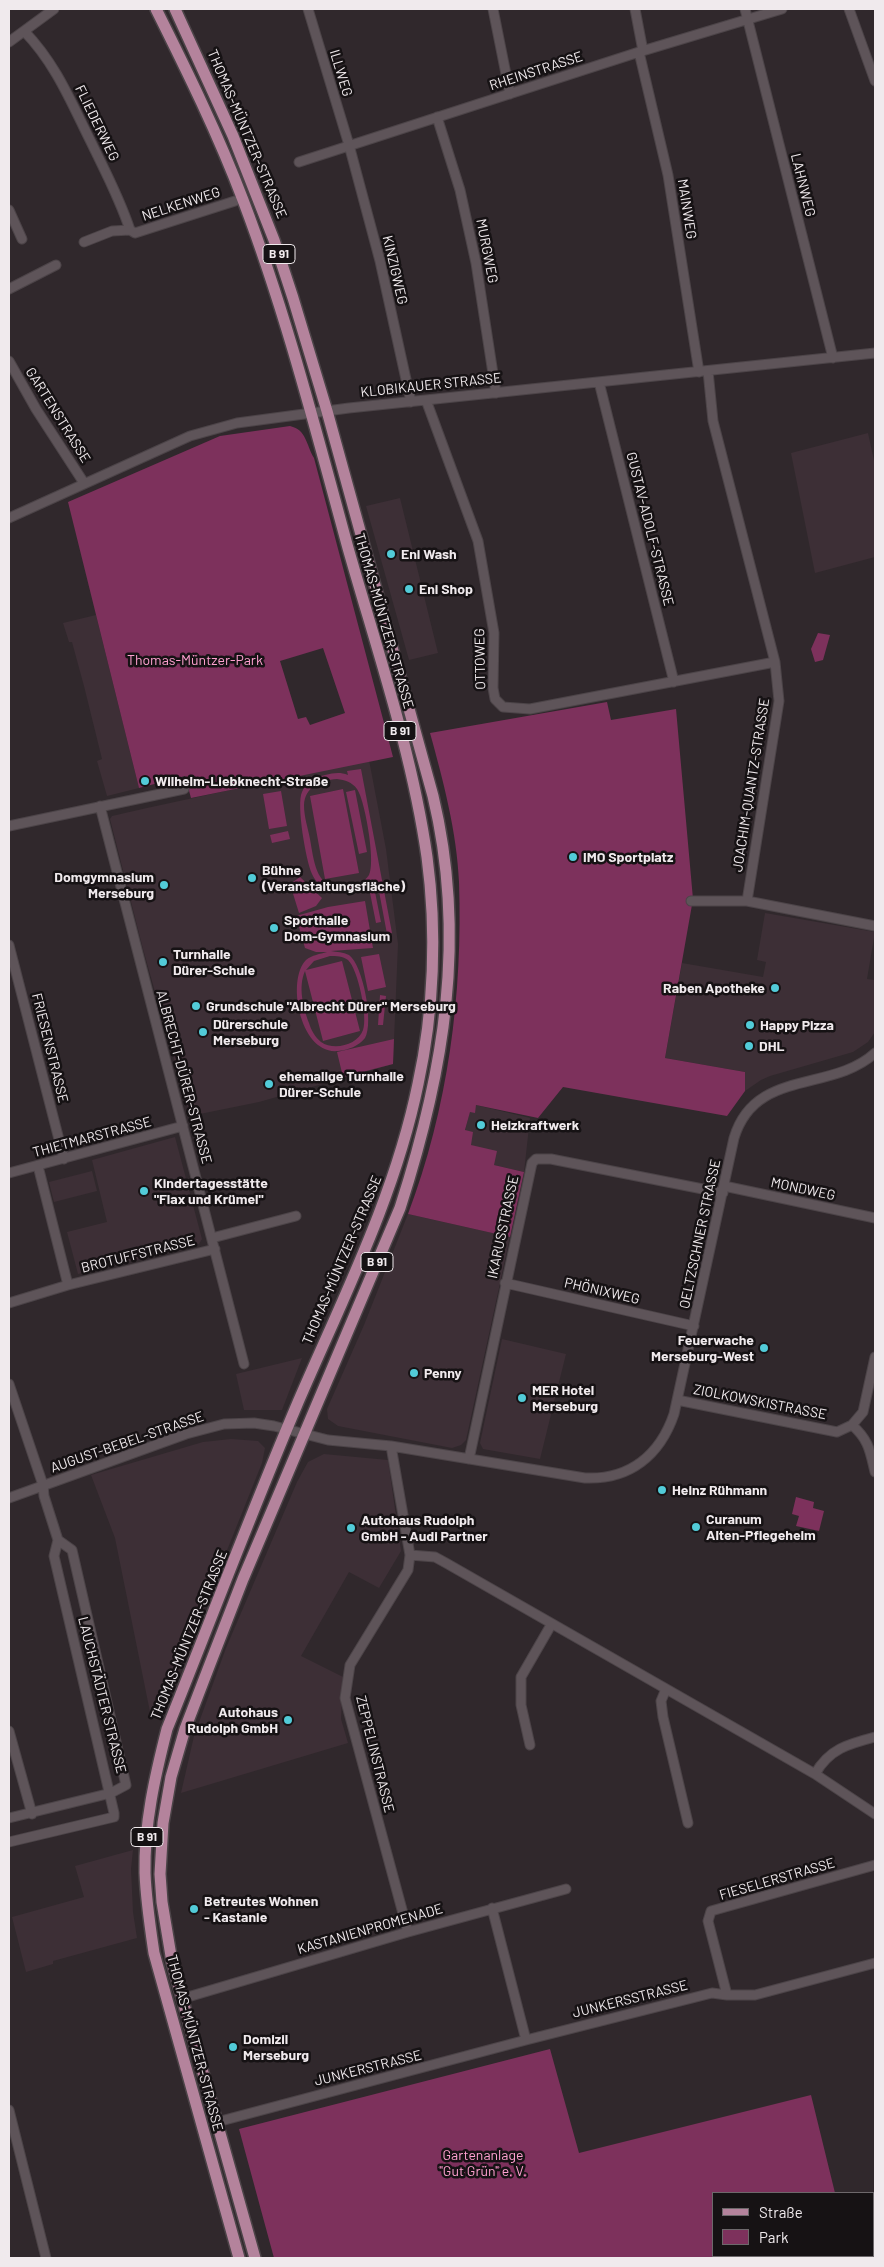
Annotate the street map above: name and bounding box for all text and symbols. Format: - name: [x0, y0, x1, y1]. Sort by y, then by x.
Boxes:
- street label: THOMAS-MÜNTZER-STRASSE: [204, 47, 290, 221]
- street label: ILLWEG: [326, 47, 356, 99]
- street label: RHEINSTRASSE: [487, 48, 585, 94]
- street label: FLIEDERWEG: [71, 82, 123, 164]
- street label: LAHNWEG: [787, 152, 819, 218]
- street label: MAINWEG: [674, 178, 700, 240]
- street label: NELKENWEG: [140, 183, 222, 225]
- street label: MURGWEG: [473, 217, 501, 285]
- street label: KINZIGWEG: [379, 234, 411, 306]
- road number: B 91: [263, 244, 295, 264]
- street label: GARTENSTRASSE: [22, 364, 94, 466]
- street label: KLOBIKAUER STRASSE: [360, 369, 502, 401]
- street label: GUSTAV-ADOLF-STRASSE: [623, 450, 677, 608]
- street label: THOMAS-MÜNTZER-STRASSE: [351, 531, 417, 711]
- place label: Eni Wash: [401, 546, 457, 562]
- marker: Eni Wash: [385, 548, 397, 560]
- place label: Eni Shop: [419, 581, 473, 597]
- marker: Eni Shop: [403, 583, 415, 595]
- street label: OTTOWEG: [471, 628, 489, 690]
- park label: Thomas-Müntzer-Park: [127, 652, 263, 668]
- street label: JOACHIM-QUANTZ-STRASSE: [729, 697, 773, 873]
- road number: B 91: [384, 721, 416, 740]
- place label: Wilhelm-Liebknecht-Straße: [155, 773, 328, 789]
- marker: Wilhelm-Liebknecht-Straße: [139, 775, 151, 787]
- place label: IMO Sportplatz: [583, 849, 673, 865]
- marker: IMO Sportplatz: [567, 851, 579, 863]
- place label: Bühne (Veranstaltungsfläche): [262, 862, 405, 894]
- place label: Domgymnasium Merseburg: [54, 869, 154, 902]
- marker: Bühne (Veranstaltungsfläche): [246, 872, 258, 884]
- marker: Domgymnasium Merseburg: [158, 879, 170, 891]
- place label: Sporthalle Dom-Gymnasium: [284, 912, 390, 944]
- marker: Sporthalle Dom-Gymnasium: [268, 922, 280, 934]
- place label: Turnhalle Dürer-Schule: [173, 946, 255, 979]
- marker: Turnhalle Dürer-Schule: [157, 956, 169, 968]
- place label: Raben Apotheke: [663, 980, 765, 996]
- marker: Raben Apotheke: [769, 982, 781, 994]
- street label: ALBRECHT-DÜRER-STRASSE: [153, 988, 215, 1166]
- street label: FRIESENSTRASSE: [28, 991, 72, 1105]
- place label: Grundschule "Albrecht Dürer" Merseburg: [206, 998, 456, 1014]
- marker: Grundschule "Albrecht Dürer" Merseburg: [190, 1000, 202, 1012]
- place label: Dürerschule Merseburg: [213, 1016, 288, 1048]
- place label: Happy Pizza: [760, 1017, 834, 1033]
- marker: Happy Pizza: [744, 1019, 756, 1031]
- marker: Dürerschule Merseburg: [197, 1026, 209, 1038]
- place label: DHL: [759, 1038, 784, 1054]
- marker: DHL: [743, 1040, 755, 1052]
- place label: ehemalige Turnhalle Dürer-Schule: [279, 1068, 404, 1100]
- marker: ehemalige Turnhalle Dürer-Schule: [263, 1078, 275, 1090]
- street label: THIETMARSTRASSE: [31, 1113, 153, 1161]
- place label: Heizkraftwerk: [491, 1117, 579, 1133]
- marker: Heizkraftwerk: [475, 1119, 487, 1131]
- street label: OELTZSCHNER STRASSE: [676, 1158, 724, 1310]
- street label: THOMAS-MÜNTZER-STRASSE: [299, 1173, 385, 1347]
- street label: IKARUSSTRASSE: [484, 1174, 522, 1280]
- street label: MONDWEG: [769, 1174, 837, 1204]
- place label: Kindertagesstätte "Flax und Krümel": [154, 1175, 268, 1208]
- marker: Kindertagesstätte "Flax und Krümel": [138, 1185, 150, 1197]
- street label: BROTUFFSTRASSE: [79, 1232, 197, 1276]
- road number: B 91: [361, 1252, 393, 1272]
- street label: PHÖNIXWEG: [563, 1274, 641, 1308]
- place label: Feuerwache Merseburg-West: [651, 1332, 754, 1364]
- marker: Feuerwache Merseburg-West: [758, 1342, 770, 1354]
- place label: Penny: [424, 1365, 462, 1381]
- marker: Penny: [408, 1367, 420, 1379]
- street label: ZIOLKOWSKISTRASSE: [692, 1381, 828, 1423]
- place label: MER Hotel Merseburg: [532, 1382, 598, 1414]
- marker: MER Hotel Merseburg: [516, 1392, 528, 1404]
- street label: AUGUST-BEBEL-STRASSE: [48, 1408, 206, 1476]
- place label: Heinz Rühmann: [672, 1482, 767, 1498]
- marker: Heinz Rühmann: [656, 1484, 668, 1496]
- place label: Curanum Alten-Pflegeheim: [706, 1511, 816, 1544]
- place label: Autohaus Rudolph GmbH - Audi Partner: [361, 1512, 488, 1544]
- marker: Curanum Alten-Pflegeheim: [690, 1521, 702, 1533]
- marker: Autohaus Rudolph GmbH - Audi Partner: [345, 1522, 357, 1534]
- street label: THOMAS-MÜNTZER-STRASSE: [147, 1547, 231, 1723]
- street label: LAUCHSTÄDTER STRASSE: [74, 1615, 130, 1775]
- street label: ZEPPELINSTRASSE: [352, 1694, 398, 1814]
- place label: Autohaus Rudolph GmbH: [187, 1704, 278, 1736]
- marker: Autohaus Rudolph GmbH: [282, 1714, 294, 1726]
- road number: B 91: [131, 1828, 163, 1846]
- street label: FIESELERSTRASSE: [717, 1854, 837, 1904]
- place label: Betreutes Wohnen - Kastanie: [204, 1893, 318, 1925]
- street label: KASTANIENPROMENADE: [295, 1900, 445, 1958]
- marker: Betreutes Wohnen - Kastanie: [188, 1903, 200, 1915]
- street label: THOMAS-MÜNTZER-STRASSE: [163, 1953, 227, 2133]
- street label: JUNKERSSTRASSE: [571, 1977, 689, 2021]
- place label: Domizil Merseburg: [243, 2031, 309, 2064]
- marker: Domizil Merseburg: [227, 2041, 239, 2053]
- street label: JUNKERSTRASSE: [313, 2047, 423, 2089]
- park label: Gartenanlage "Gut Grün" e. V.: [439, 2147, 527, 2180]
- legend: [712, 2192, 874, 2257]
- text: Straße: [759, 2203, 803, 2221]
- text: Park: [759, 2228, 788, 2246]

